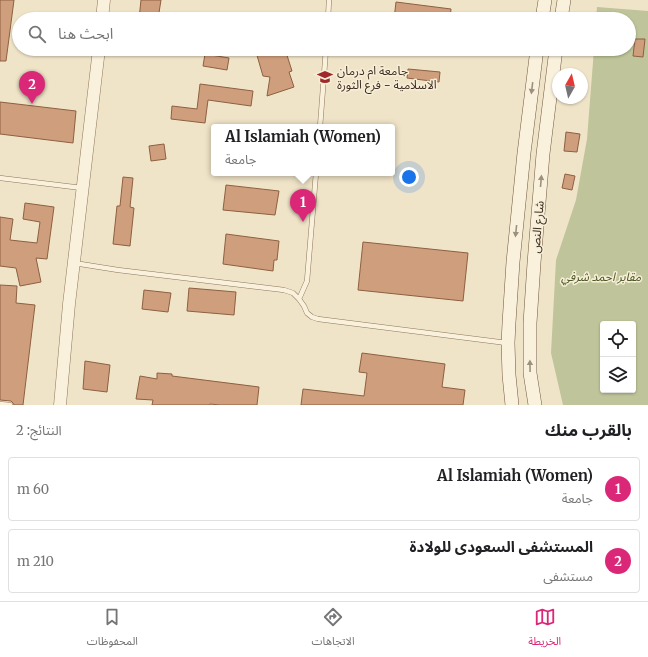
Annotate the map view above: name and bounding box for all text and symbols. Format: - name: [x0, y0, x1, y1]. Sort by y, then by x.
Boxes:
- search box: [12, 12, 636, 56]
- icon: search: [26, 23, 48, 45]
- text: ابحث هنا: [58, 24, 113, 43]
- place label: جامعة ام درمان الاسلامية - فرع الثورة: [337, 63, 437, 94]
- school or university icon: جامعة ام درمان الاسلامية - فرع الثورة: [316, 68, 334, 86]
- north arrow: [552, 68, 588, 104]
- pin: 2: [19, 71, 45, 104]
- one-way arrow: [529, 82, 535, 94]
- popup: [211, 124, 395, 176]
- text: Al Islamiah (Women): [225, 127, 381, 146]
- text: جامعة: [225, 151, 256, 168]
- your location: [399, 167, 419, 187]
- one-way arrow: [537, 175, 544, 187]
- pin: 1: [290, 189, 316, 222]
- street label: شارع النص: [527, 200, 549, 254]
- one-way arrow: [513, 225, 519, 237]
- park label: مقابر احمد شرفي: [561, 269, 642, 286]
- map controls: [600, 321, 636, 393]
- button: locate: [600, 321, 636, 357]
- button: layers: [600, 357, 636, 393]
- one-way arrow: [527, 359, 533, 372]
- text: بالقرب منك: [545, 419, 632, 441]
- text: النتائج: 2: [16, 422, 62, 439]
- text: Al Islamiah (Women): [437, 466, 593, 485]
- text: 60 m: [17, 481, 49, 498]
- text: 1: [615, 481, 621, 498]
- text: جامعة: [562, 490, 593, 507]
- text: المستشفى السعودى للولادة: [410, 537, 593, 556]
- text: 210 m: [17, 553, 54, 570]
- text: 2: [614, 553, 622, 570]
- text: مستشفى: [543, 568, 593, 585]
- tab: المحفوظات: [87, 606, 138, 653]
- tab: الاتجاهات: [312, 606, 355, 653]
- tab: الخريطة: [528, 606, 561, 653]

